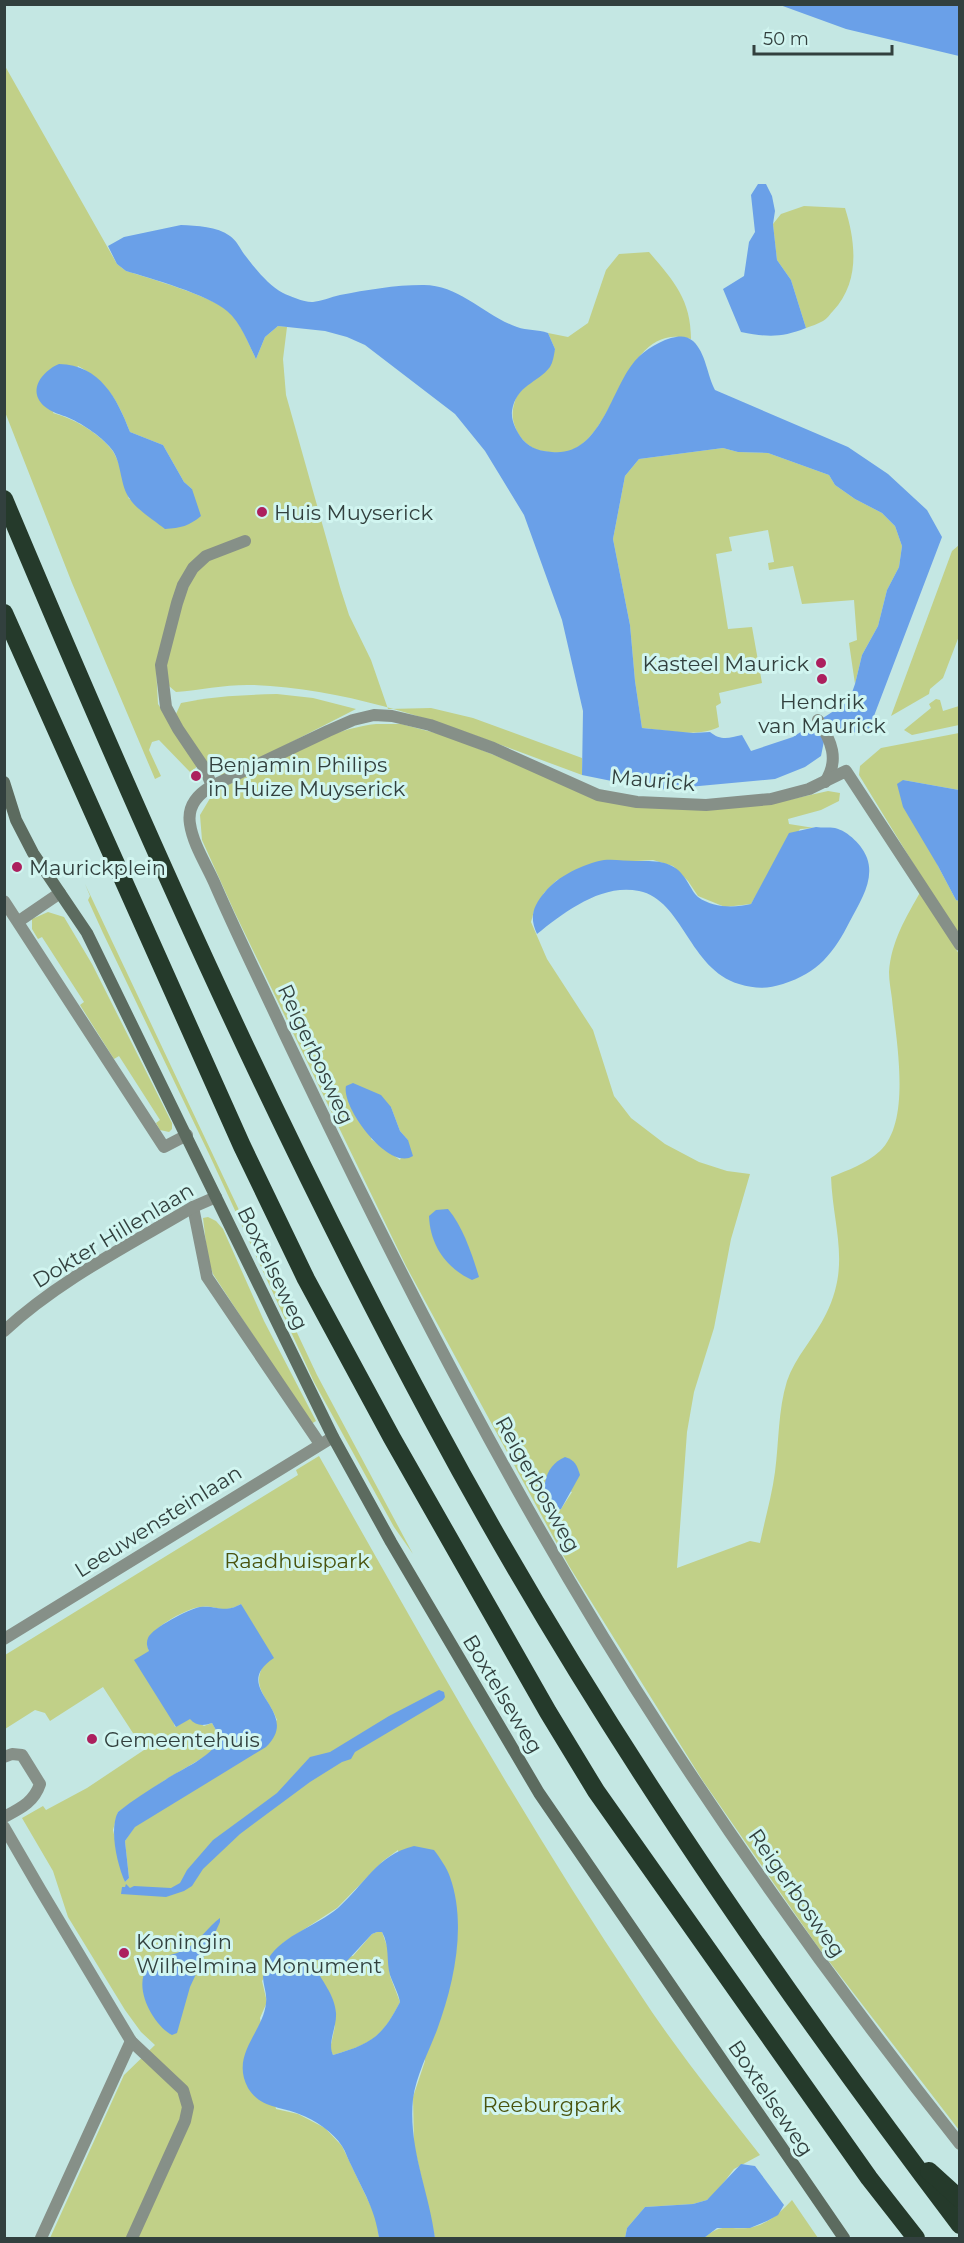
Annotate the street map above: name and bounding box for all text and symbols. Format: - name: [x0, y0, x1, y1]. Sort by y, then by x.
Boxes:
- scale bar: [754, 18, 892, 56]
- text: 50 m: [763, 28, 809, 50]
- place label: Huis Muyserick: [274, 500, 433, 525]
- marker: Huis Muyserick: [255, 505, 269, 519]
- place label: Kasteel Maurick: [642, 651, 809, 676]
- marker: Kasteel Maurick: [814, 656, 828, 670]
- marker: Hendrik van Maurick: [815, 672, 829, 686]
- place label: Hendrik van Maurick: [758, 689, 886, 738]
- place label: Benjamin Philips in Huize Muyserick: [208, 752, 406, 801]
- street label: Maurick: [610, 764, 697, 796]
- marker: Benjamin Philips in Huize Muyserick: [189, 769, 203, 783]
- place label: Maurickplein: [29, 855, 166, 880]
- marker: Maurickplein: [10, 860, 24, 874]
- street label: Reigerbosweg: [273, 980, 359, 1128]
- street label: Dokter Hillenlaan: [28, 1177, 198, 1293]
- street label: Boxtelseweg: [232, 1202, 314, 1334]
- street label: Reigerbosweg: [490, 1412, 586, 1556]
- street label: Leeuwensteinlaan: [70, 1459, 246, 1583]
- park label: Raadhuispark: [224, 1548, 370, 1573]
- street label: Boxtelseweg: [458, 1630, 548, 1758]
- place label: Gemeentehuis: [104, 1727, 260, 1752]
- marker: Gemeentehuis: [85, 1732, 99, 1746]
- street label: Reigerbosweg: [743, 1824, 851, 1962]
- place label: Koningin Wilhelmina Monument: [136, 1929, 382, 1978]
- marker: Koningin Wilhelmina Monument: [117, 1946, 131, 1960]
- street label: Boxtelseweg: [723, 2035, 819, 2161]
- park label: Reeburgpark: [483, 2092, 622, 2117]

